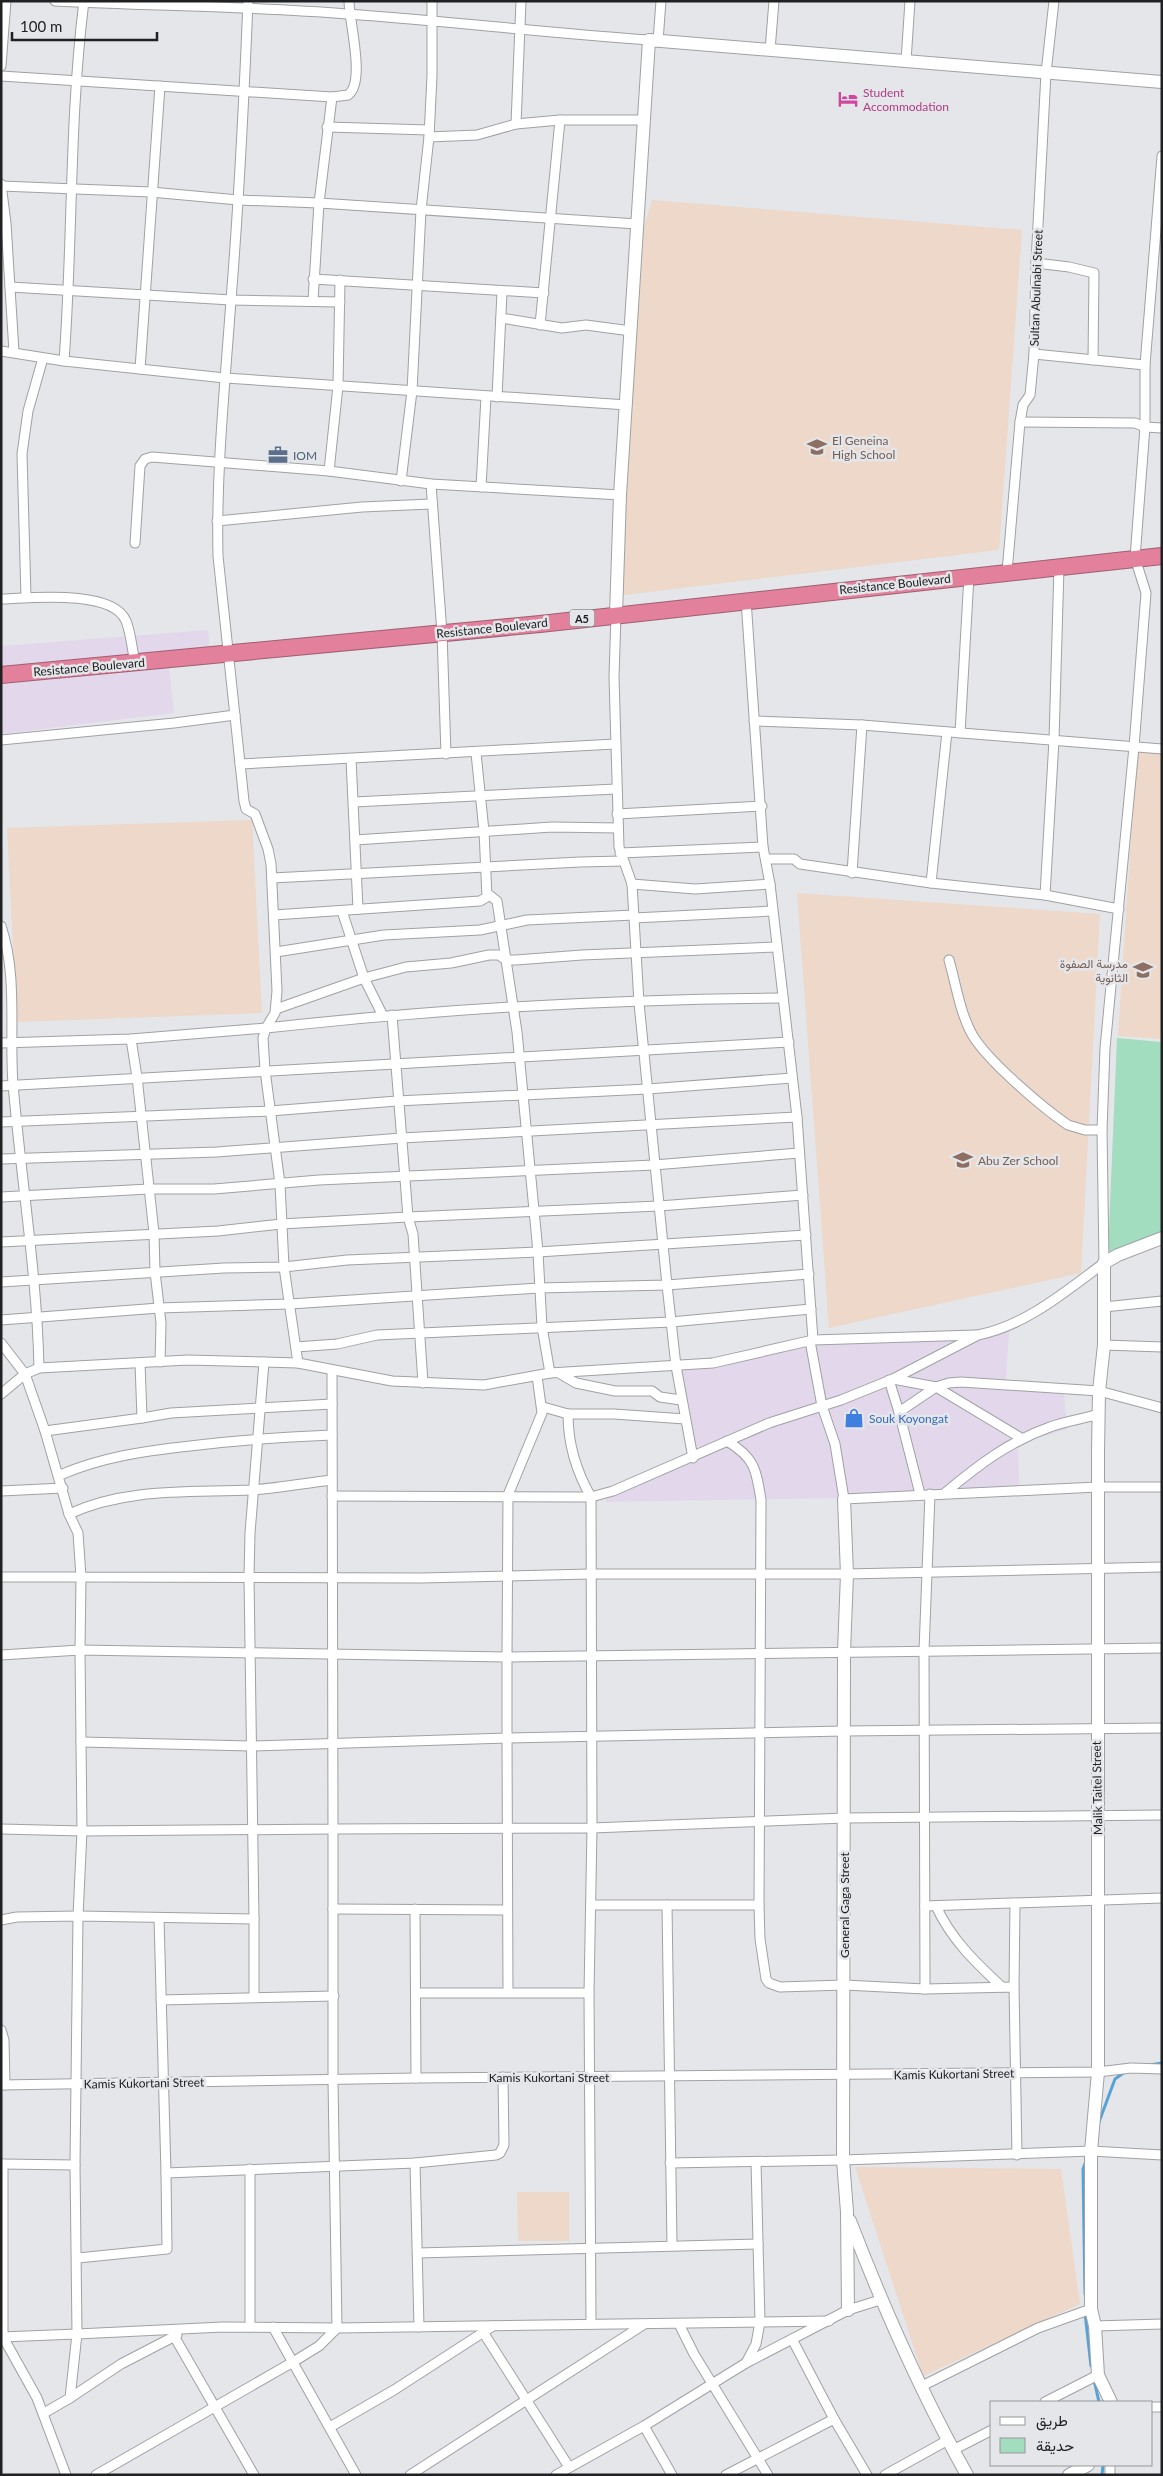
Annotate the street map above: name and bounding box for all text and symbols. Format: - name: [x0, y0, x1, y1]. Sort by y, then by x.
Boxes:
- scale bar: [12, 10, 158, 42]
- text: 100 m: [20, 17, 62, 35]
- place label: Student Accommodation: [863, 85, 949, 114]
- hotel icon: Student Accommodation: [837, 88, 859, 110]
- street label: Sultan Abulnabi Street: [1026, 229, 1046, 347]
- place label: El Geneina High School: [832, 433, 895, 462]
- school or university icon: El Geneina High School: [806, 436, 828, 458]
- office icon: IOM: [267, 444, 289, 466]
- place label: IOM: [293, 448, 317, 463]
- street label: Resistance Boulevard: [839, 571, 951, 597]
- road number: A5: [570, 610, 594, 626]
- street label: Resistance Boulevard: [436, 615, 548, 641]
- street label: Resistance Boulevard: [33, 655, 145, 679]
- place label: مدرسة الصفوة الثانوية: [1060, 956, 1128, 986]
- school or university icon: مدرسة الصفوة الثانوية: [1132, 959, 1154, 981]
- school or university icon: Abu Zer School: [952, 1149, 974, 1171]
- place label: Abu Zer School: [978, 1153, 1058, 1168]
- shop icon: Souk Koyongat: [843, 1407, 865, 1429]
- place label: Souk Koyongat: [869, 1411, 949, 1426]
- street label: Malik Taitel Street: [1089, 1740, 1105, 1835]
- street label: General Gaga Street: [837, 1851, 852, 1958]
- street label: Kamis Kukortani Street: [894, 2065, 1015, 2083]
- street label: Kamis Kukortani Street: [489, 2070, 610, 2085]
- street label: Kamis Kukortani Street: [84, 2074, 205, 2092]
- legend: [990, 2401, 1153, 2466]
- text: طريق: [1036, 2411, 1068, 2431]
- text: حديقة: [1036, 2436, 1074, 2455]

